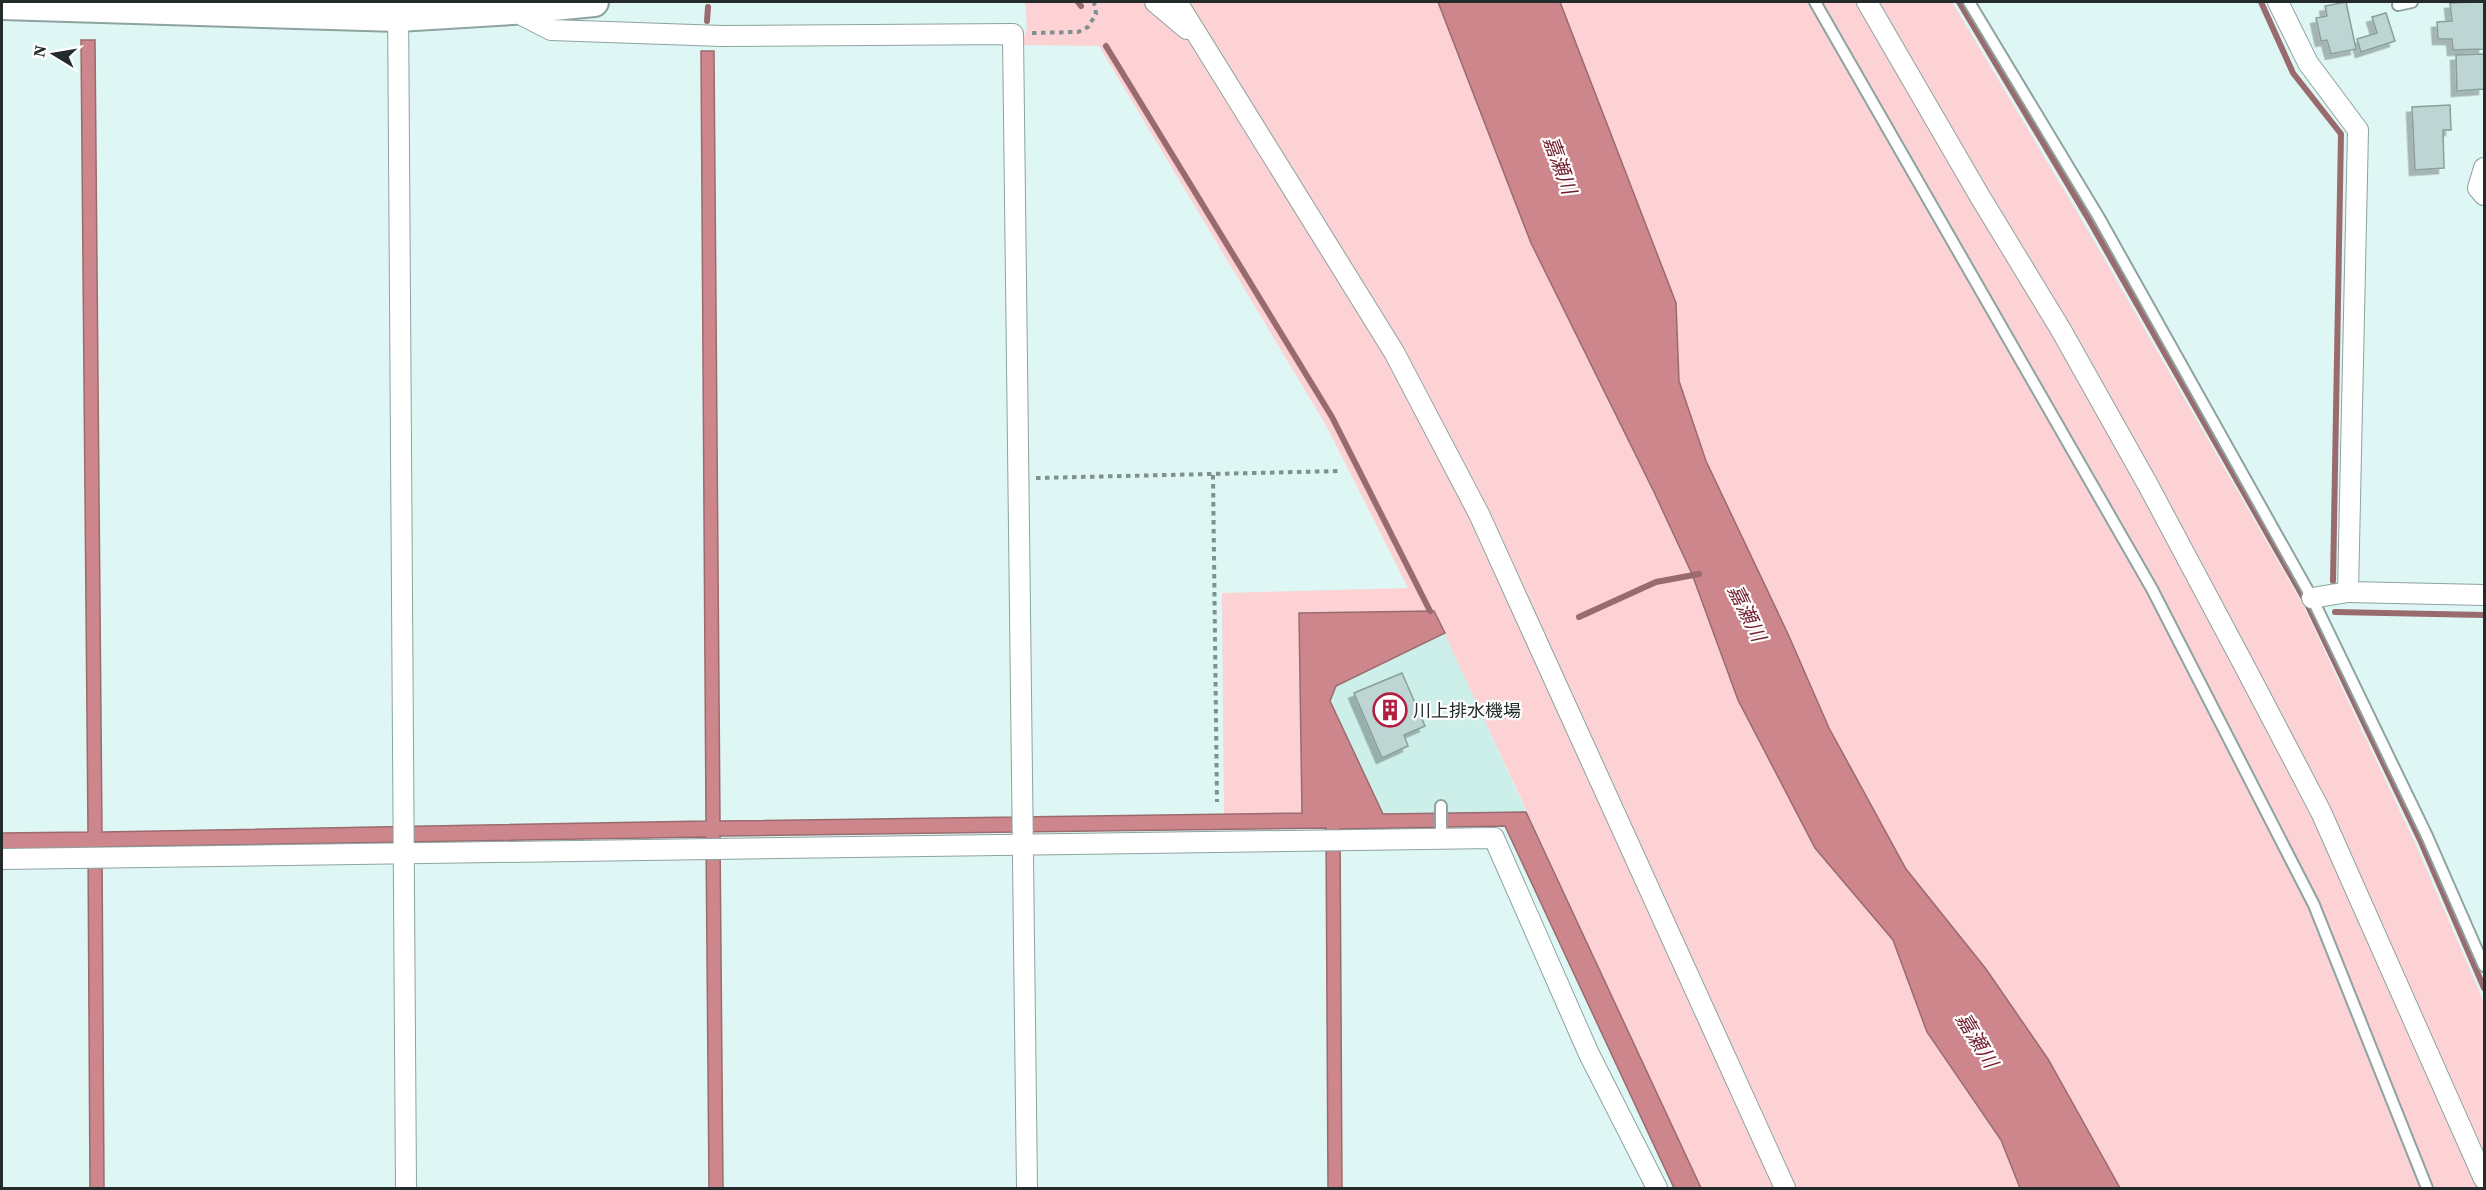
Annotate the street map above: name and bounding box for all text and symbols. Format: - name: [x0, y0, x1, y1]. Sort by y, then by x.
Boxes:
- north arrow: [24, 24, 84, 84]
- text: N: [27, 43, 51, 59]
- water label: 嘉瀬川: [1537, 132, 1584, 200]
- water label: 嘉瀬川: [1721, 580, 1774, 648]
- building icon: 川上排水機場: [1372, 692, 1408, 728]
- place label: 川上排水機場: [1413, 698, 1521, 723]
- water label: 嘉瀬川: [1950, 1007, 2005, 1075]

